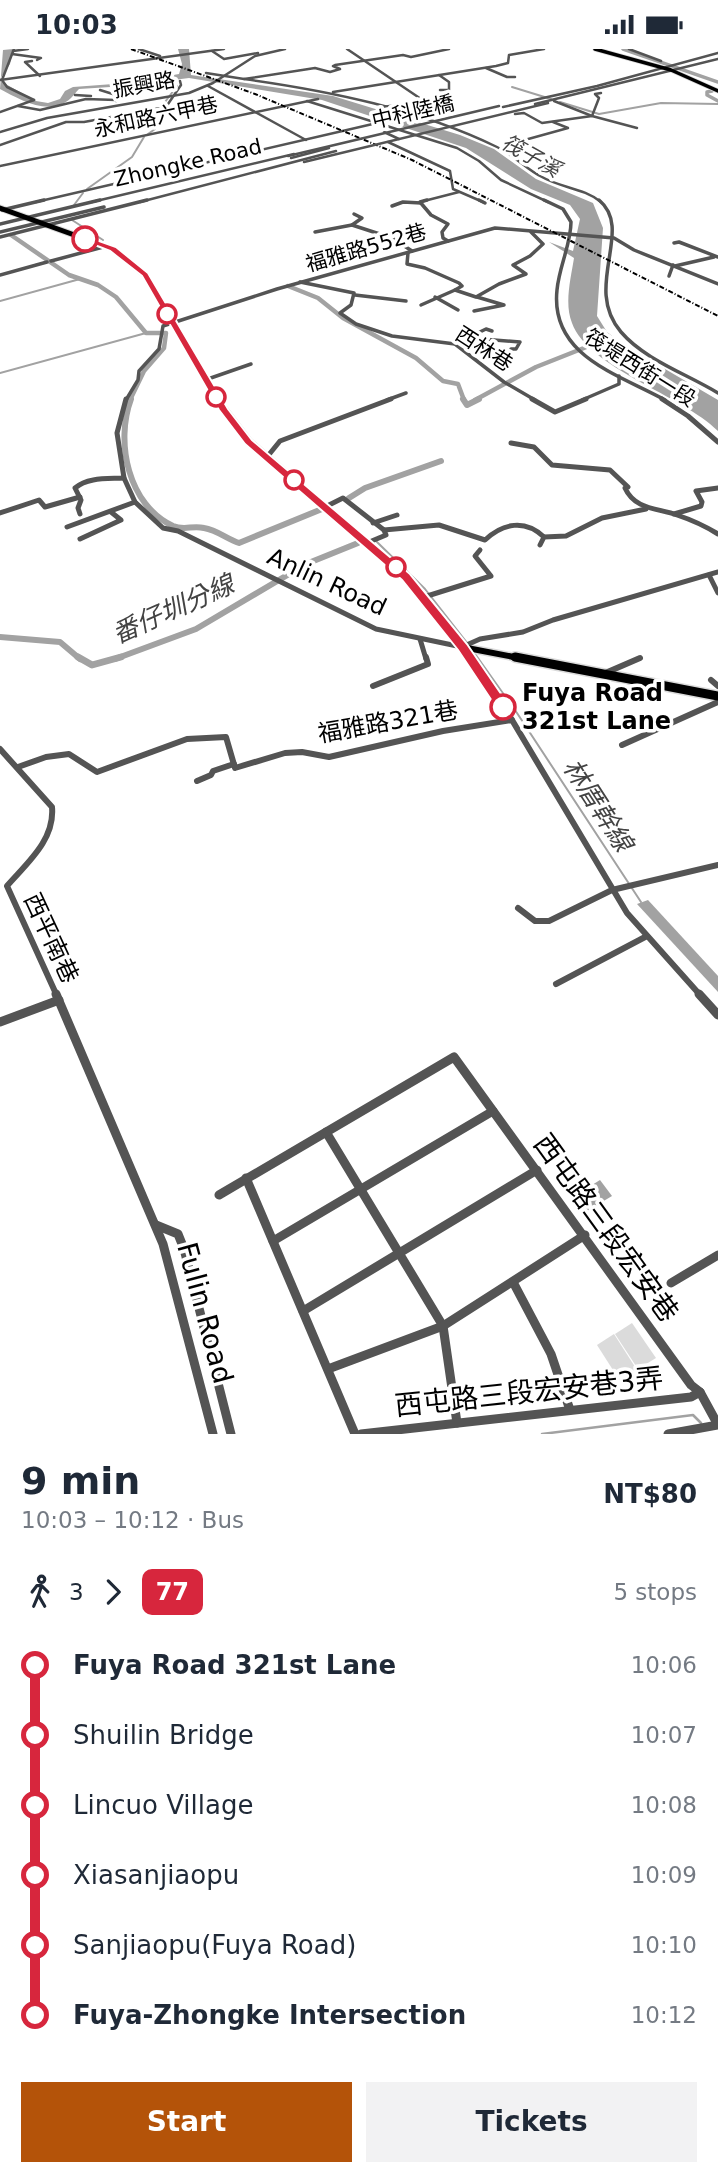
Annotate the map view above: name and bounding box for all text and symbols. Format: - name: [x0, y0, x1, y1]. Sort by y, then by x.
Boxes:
- text: 10:03: [35, 10, 118, 40]
- street label: 振興路: [111, 68, 177, 102]
- street label: 中科陸橋: [369, 91, 457, 133]
- street label: 永和路六甲巷: [92, 92, 220, 142]
- water label: 筏子溪: [498, 130, 567, 183]
- street label: Zhongke Road: [112, 134, 264, 192]
- street label: 福雅路552巷: [303, 219, 429, 277]
- unlabelled marker: [72, 226, 98, 252]
- unlabelled marker: [157, 304, 177, 324]
- street label: 西林巷: [451, 322, 517, 376]
- street label: 筏堤西街一段: [580, 324, 700, 412]
- unlabelled marker: [206, 387, 226, 407]
- unlabelled marker: [284, 470, 304, 490]
- street label: Anlin Road: [263, 542, 391, 622]
- unlabelled marker: [386, 557, 406, 577]
- water label: 番仔圳分線: [108, 568, 241, 649]
- place label: Fuya Road 321st Lane: [522, 679, 671, 735]
- marker: Fuya Road 321st Lane: [490, 694, 516, 720]
- street label: 福雅路321巷: [316, 696, 460, 748]
- water label: 林厝幹線: [557, 753, 641, 859]
- street label: 西平南巷: [18, 889, 84, 987]
- street label: 西屯路三段宏安巷: [527, 1128, 685, 1328]
- street label: Fulin Road: [170, 1239, 240, 1387]
- street label: 西屯路三段宏安巷3弄: [393, 1361, 665, 1423]
- text: 9 min: [21, 1459, 140, 1503]
- text: NT$80: [603, 1479, 697, 1509]
- text: 10:03 – 10:12 · Bus: [21, 1507, 244, 1533]
- icon: walk: [21, 1573, 59, 1611]
- icon: forward: [94, 1573, 132, 1611]
- text: 77: [156, 1578, 189, 1606]
- text: 3: [69, 1579, 84, 1605]
- text: 5 stops: [613, 1579, 697, 1605]
- text: Fuya Road 321st Lane: [73, 1650, 396, 1680]
- text: 10:06: [631, 1652, 697, 1678]
- text: Shuilin Bridge: [73, 1720, 254, 1750]
- text: 10:07: [631, 1722, 697, 1748]
- text: Lincuo Village: [73, 1790, 253, 1820]
- text: 10:08: [631, 1792, 697, 1818]
- text: Xiasanjiaopu: [73, 1860, 239, 1890]
- text: 10:09: [631, 1862, 697, 1888]
- text: Sanjiaopu(Fuya Road): [73, 1930, 356, 1960]
- text: 10:10: [631, 1932, 697, 1958]
- text: Fuya-Zhongke Intersection: [73, 2000, 466, 2030]
- text: 10:12: [631, 2002, 697, 2028]
- button: Start: [21, 2082, 352, 2162]
- button: Tickets: [366, 2082, 697, 2162]

